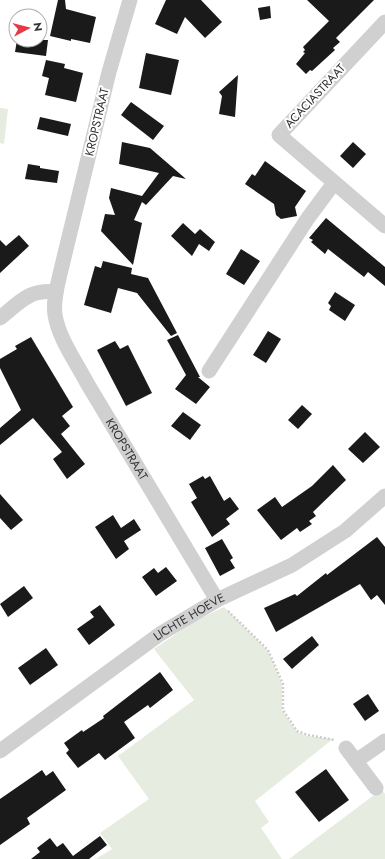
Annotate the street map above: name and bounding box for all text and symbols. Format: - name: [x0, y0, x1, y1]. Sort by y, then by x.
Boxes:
- north arrow: [8, 8, 48, 48]
- text: N: [29, 21, 46, 32]
- street label: ACACIASTRAAT: [280, 60, 350, 132]
- street label: KROPSTRAAT: [80, 86, 114, 158]
- street label: KROPSTRAAT: [101, 415, 152, 484]
- street label: LICHTE HOEVE: [150, 589, 228, 645]

